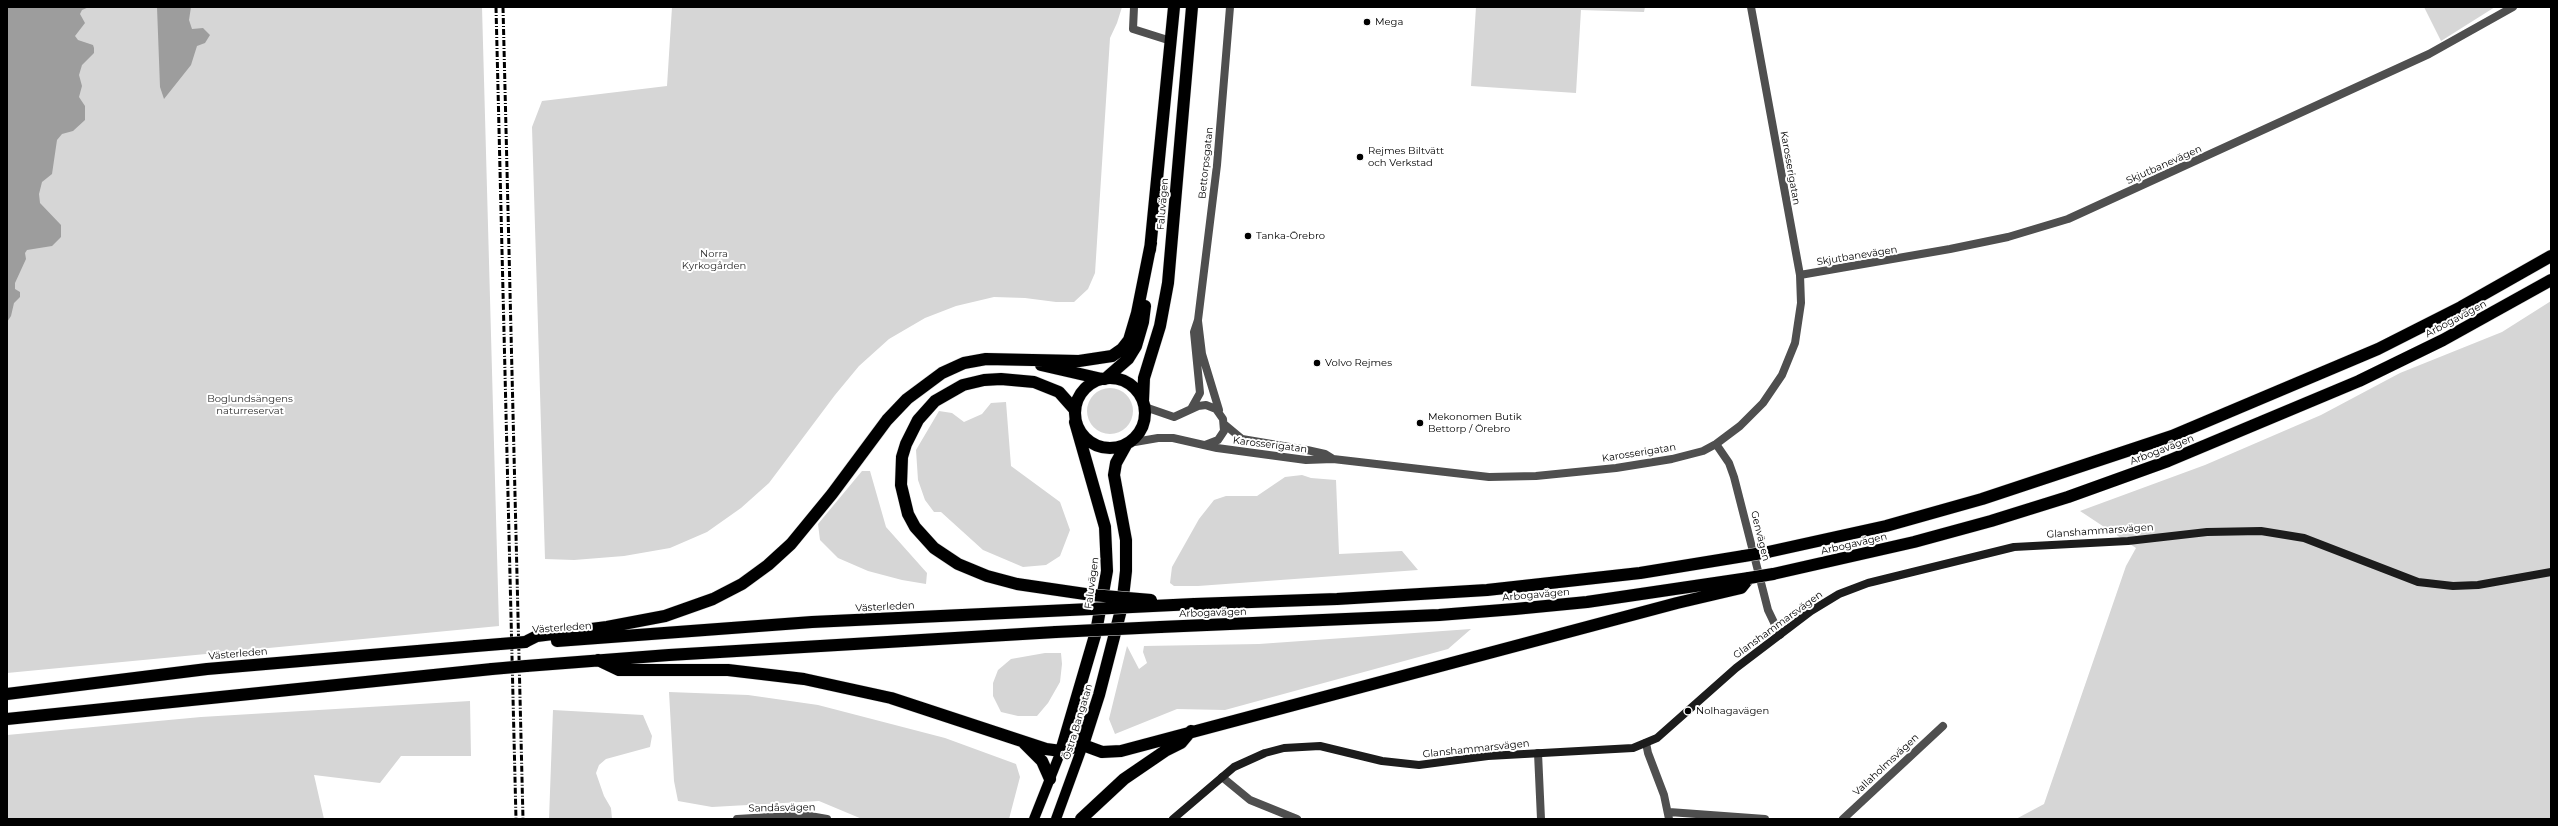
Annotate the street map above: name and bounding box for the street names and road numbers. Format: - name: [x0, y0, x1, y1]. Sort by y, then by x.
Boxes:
- street label: Bettorpsgatan: [1196, 126, 1216, 200]
- street label: Karosserigatan: [1778, 130, 1802, 206]
- street label: Skjutbanevägen: [2124, 143, 2204, 187]
- street label: Faluvägen: [1155, 177, 1171, 231]
- street label: Skjutbanevägen: [1816, 244, 1898, 268]
- street label: Arbogavägen: [2423, 298, 2489, 340]
- street label: Arbogavägen: [2128, 432, 2196, 468]
- street label: Karosserigatan: [1232, 434, 1308, 456]
- street label: Karosserigatan: [1601, 441, 1677, 465]
- street label: Genvägen: [1748, 510, 1772, 562]
- street label: Glanshammarsvägen: [2046, 521, 2154, 541]
- street label: Arbogavägen: [1820, 531, 1888, 557]
- street label: Faluvägen: [1082, 556, 1102, 610]
- street label: Arbogavägen: [1502, 586, 1570, 604]
- street label: Glanshammarsvägen: [1731, 589, 1825, 661]
- street label: Västerleden: [855, 599, 915, 615]
- street label: Arbogavägen: [1179, 606, 1247, 620]
- street label: Västerleden: [532, 620, 592, 636]
- street label: Västerleden: [208, 645, 268, 663]
- street label: Östra Bangatan: [1061, 683, 1095, 761]
- street label: Vallaholmsvägen: [1851, 731, 1921, 799]
- street label: Glanshammarsvägen: [1422, 737, 1530, 761]
- street label: Sandåsvägen: [748, 801, 816, 815]

